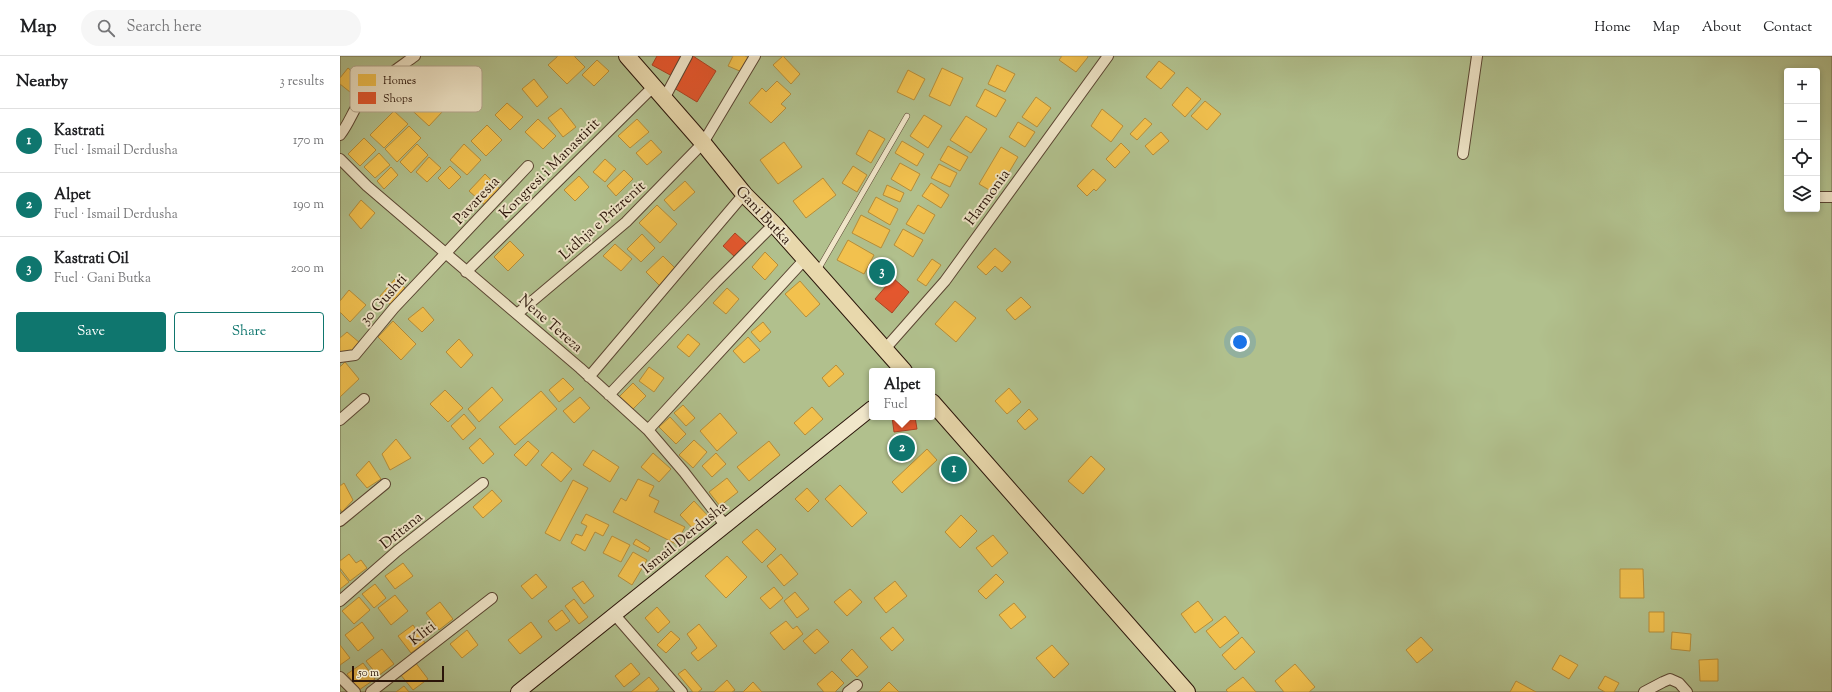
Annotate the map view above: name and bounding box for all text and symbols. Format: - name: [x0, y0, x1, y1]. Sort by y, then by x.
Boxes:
- search box: [81, 10, 361, 46]
- text: Map: [20, 14, 57, 41]
- icon: search: [95, 17, 117, 39]
- text: Search here: [127, 17, 202, 38]
- text: Home: [1594, 18, 1631, 38]
- text: Map: [1653, 18, 1680, 38]
- text: About: [1702, 18, 1741, 38]
- text: Contact: [1763, 18, 1812, 38]
- legend: [350, 66, 482, 112]
- map controls: [1784, 68, 1820, 212]
- button: +: [1784, 68, 1820, 104]
- text: Nearby: [16, 70, 68, 94]
- text: 3 results: [279, 73, 324, 91]
- text: Homes: [383, 73, 416, 89]
- text: Shops: [383, 91, 412, 107]
- button: −: [1784, 104, 1820, 140]
- street label: Kongresi i Manastirit: [495, 114, 605, 224]
- text: Kastrati: [54, 121, 105, 142]
- text: 1: [27, 132, 31, 150]
- text: 170 m: [293, 132, 324, 150]
- button: locate: [1784, 140, 1820, 176]
- text: Fuel · Ismail Derdusha: [54, 142, 178, 160]
- street label: Harmonia: [961, 165, 1016, 230]
- street label: Pavaresia: [449, 172, 505, 230]
- button: layers: [1784, 176, 1820, 212]
- street label: Lidhja e Prizrenit: [555, 177, 651, 266]
- street label: Gani Butka: [730, 182, 796, 250]
- text: Alpet: [54, 185, 91, 206]
- text: 2: [26, 196, 32, 214]
- text: 190 m: [293, 196, 324, 214]
- text: Fuel · Ismail Derdusha: [54, 206, 178, 224]
- text: Kastrati Oil: [54, 249, 129, 270]
- pin: 3: [869, 257, 895, 287]
- text: 3: [26, 260, 32, 278]
- text: 200 m: [291, 260, 324, 278]
- text: Fuel · Gani Butka: [54, 270, 151, 288]
- street label: 30 Gushti: [356, 270, 413, 330]
- street label: Nene Tereza: [513, 290, 587, 358]
- button: Save: [16, 312, 166, 352]
- button: Share: [174, 312, 324, 352]
- your location: [1230, 332, 1250, 352]
- popup: [869, 368, 935, 420]
- text: Alpet: [884, 375, 920, 396]
- text: Fuel: [884, 396, 908, 414]
- pin: 2: [889, 433, 915, 463]
- pin: 1: [941, 454, 967, 484]
- street label: Ismail Derdusha: [638, 497, 732, 579]
- street label: Dritana: [376, 507, 428, 555]
- street label: Kliti: [405, 617, 441, 651]
- scale bar: [352, 664, 444, 683]
- text: 50 m: [358, 665, 379, 681]

